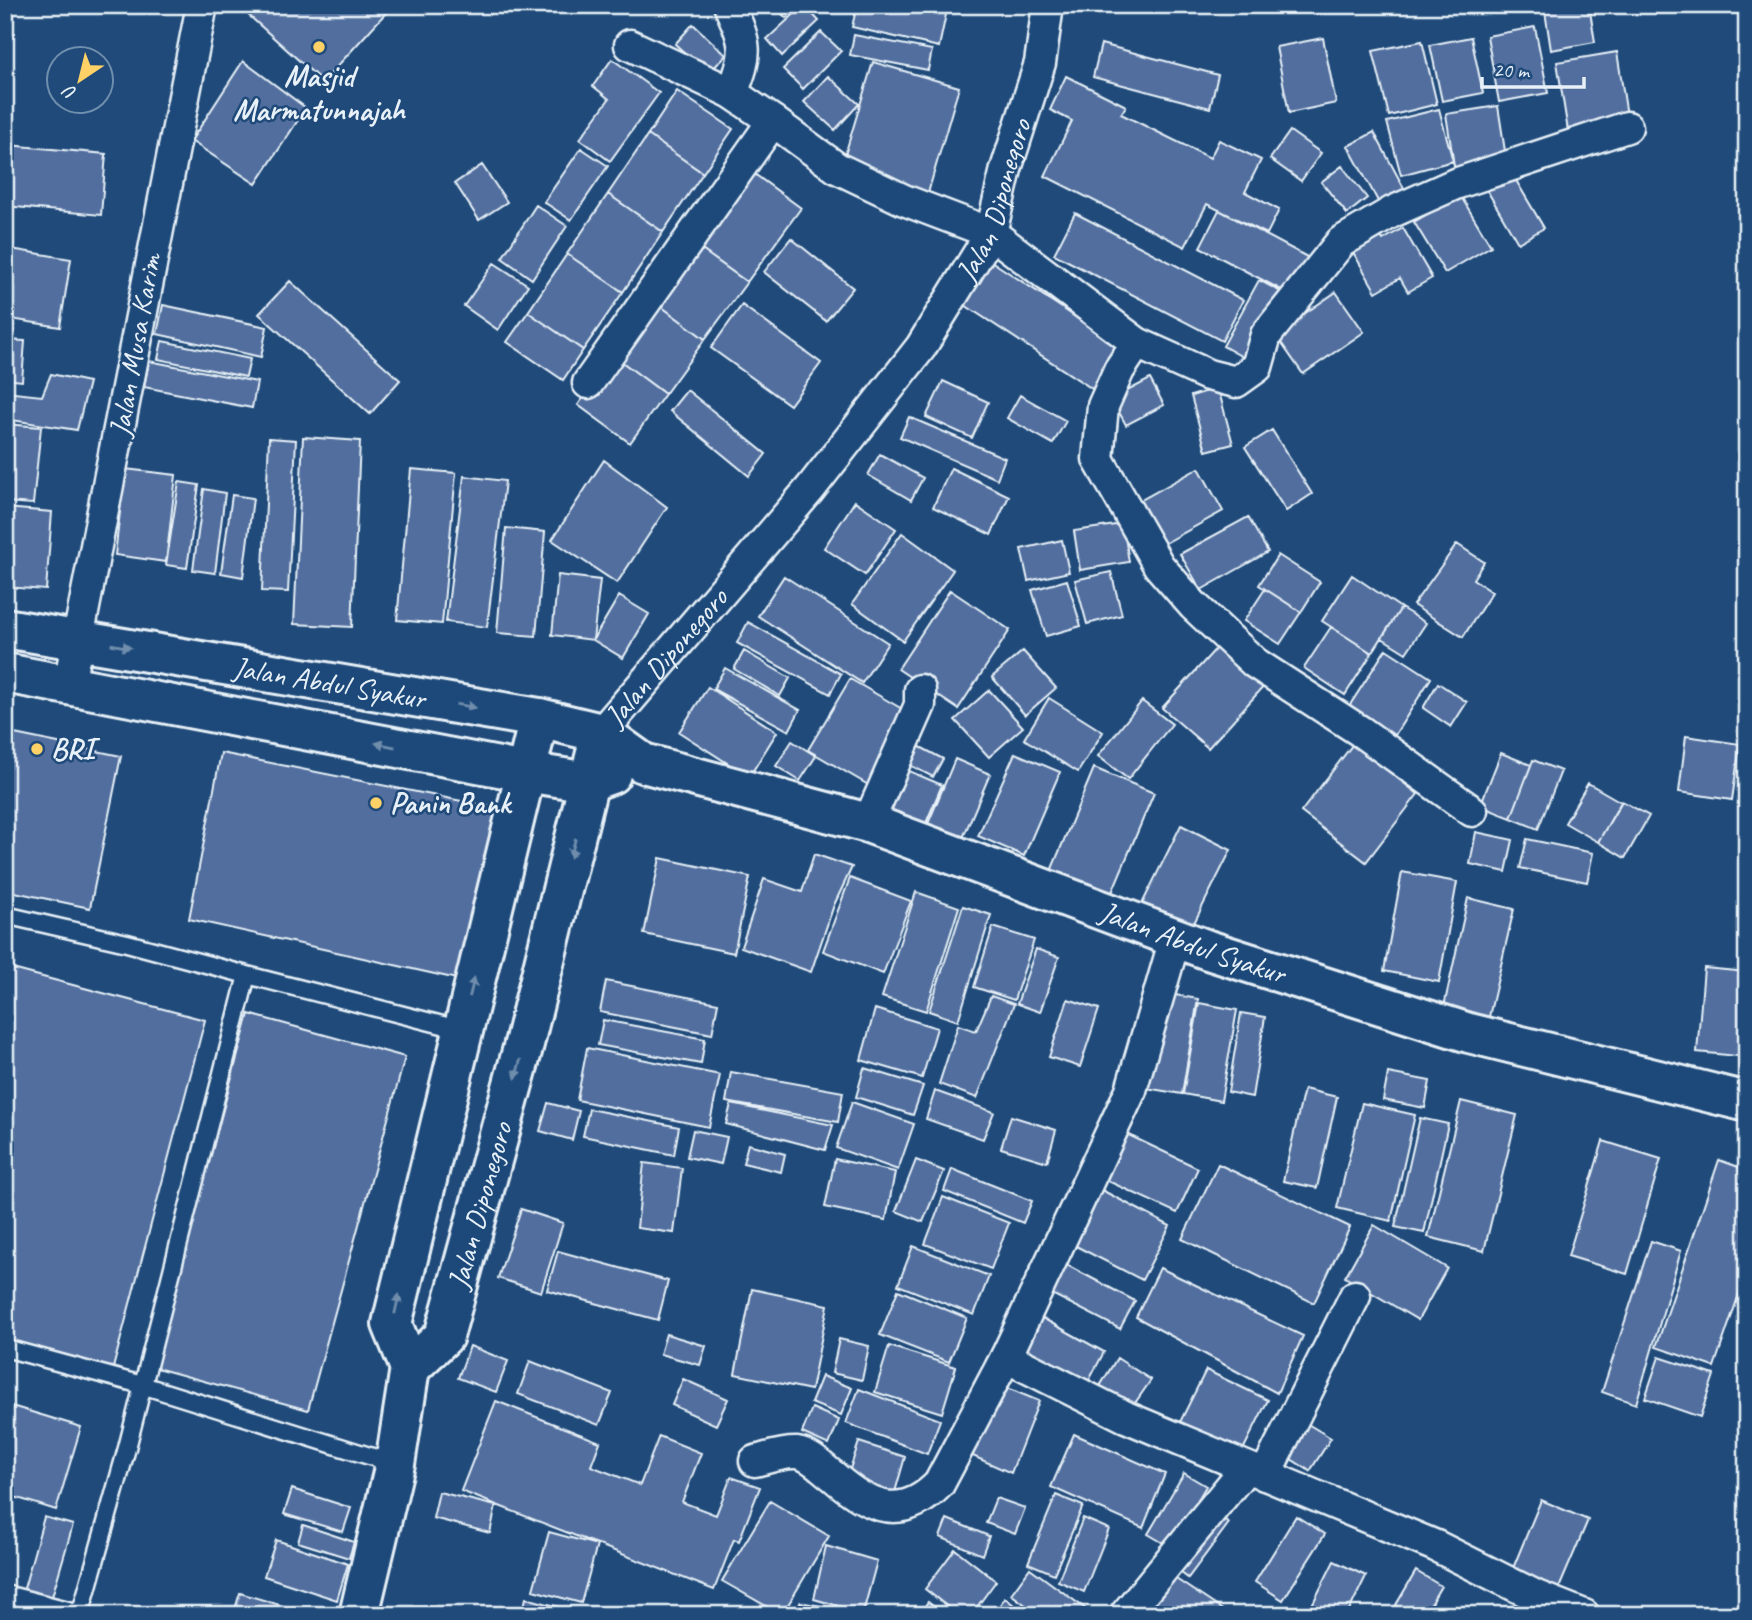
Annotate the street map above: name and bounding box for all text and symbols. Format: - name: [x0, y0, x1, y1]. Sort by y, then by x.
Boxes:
- marker: Masjid Marmatunnajah: [311, 39, 327, 55]
- north arrow: [46, 46, 116, 116]
- scale bar: [1482, 46, 1584, 90]
- place label: Masjid Marmatunnajah: [233, 57, 407, 129]
- text: 20 m: [1493, 57, 1531, 83]
- text: U: [57, 78, 81, 106]
- street label: Jalan Diponegoro: [946, 113, 1040, 290]
- street label: Jalan Musa Karim: [100, 249, 170, 441]
- street label: Jalan Diponegoro: [595, 579, 737, 736]
- one-way arrow: [110, 641, 132, 652]
- street label: Jalan Abdul Syakur: [229, 647, 430, 718]
- one-way arrow: [455, 701, 477, 712]
- place label: BRI: [51, 730, 101, 768]
- one-way arrow: [374, 740, 396, 751]
- marker: BRI: [29, 741, 45, 757]
- place label: Panin Bank: [390, 784, 513, 822]
- marker: Panin Bank: [368, 795, 384, 811]
- one-way arrow: [567, 837, 578, 859]
- street label: Jalan Abdul Syakur: [1093, 892, 1292, 993]
- one-way arrow: [467, 976, 478, 998]
- one-way arrow: [512, 1059, 522, 1080]
- street label: Jalan Diponegoro: [438, 1117, 521, 1295]
- one-way arrow: [392, 1293, 403, 1315]

